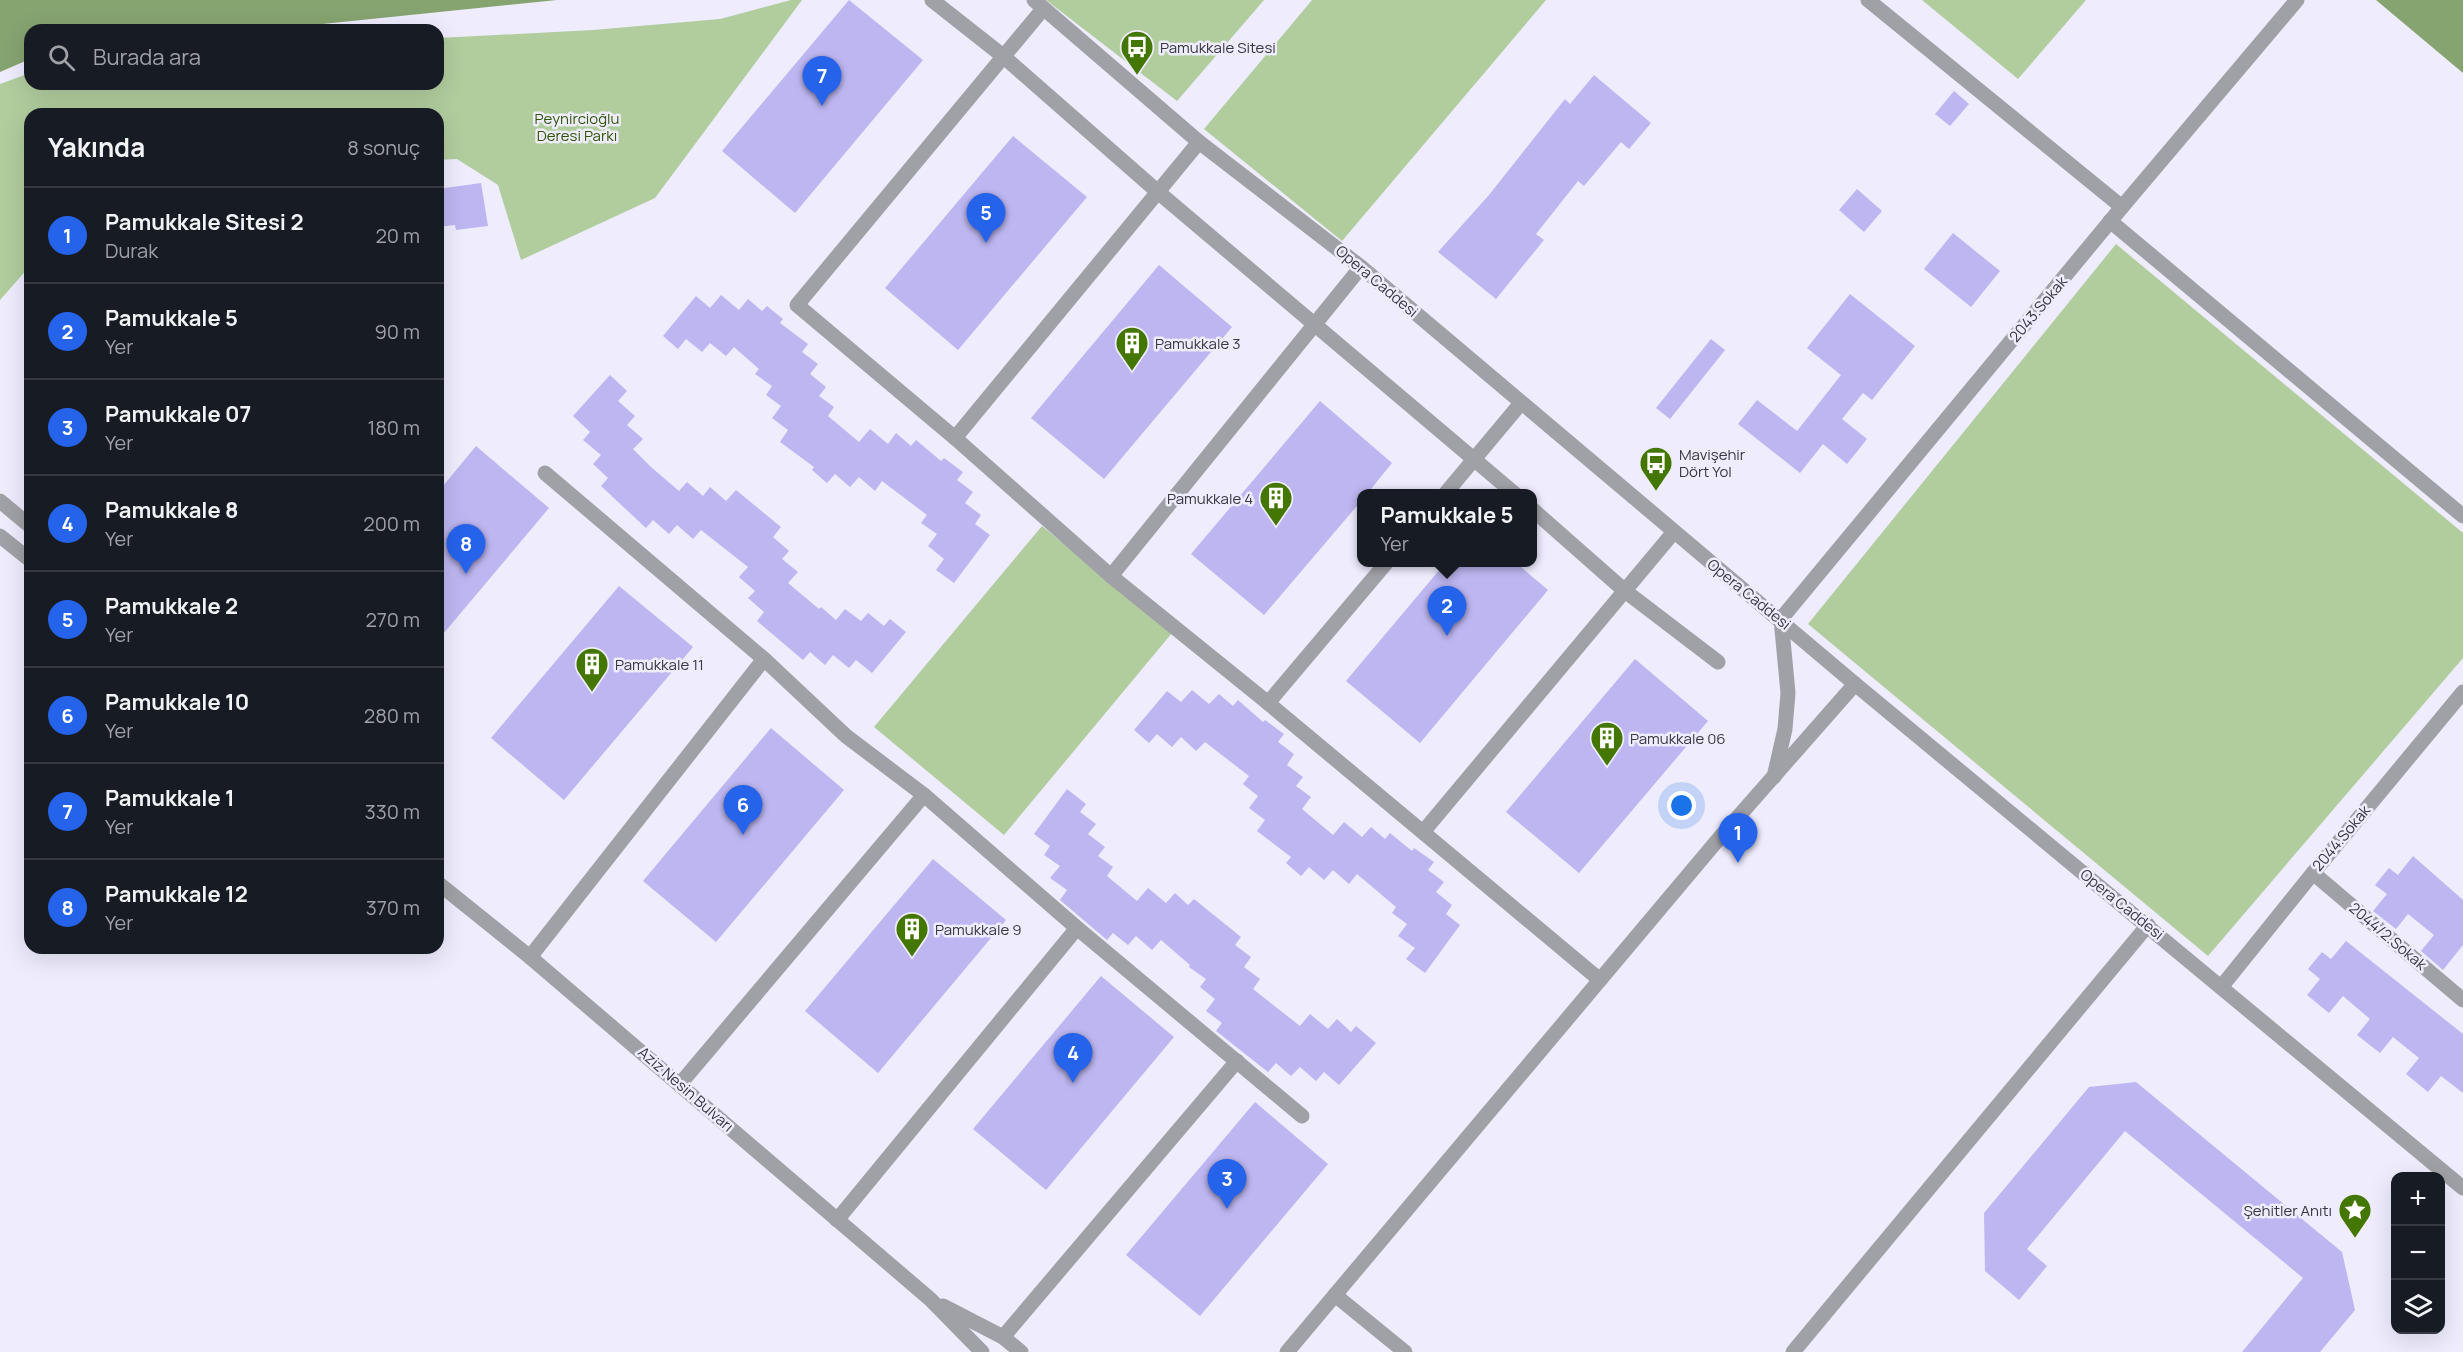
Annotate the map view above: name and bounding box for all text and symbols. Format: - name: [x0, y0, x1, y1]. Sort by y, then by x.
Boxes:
- search box: [24, 24, 444, 90]
- bus stop icon: Pamukkale Sitesi: [1119, 29, 1155, 76]
- place label: Pamukkale Sitesi: [1160, 37, 1276, 58]
- icon: search: [45, 41, 78, 74]
- text: Burada ara: [93, 42, 201, 72]
- pin: 7: [802, 57, 842, 106]
- park label: Peynircioğlu Deresi Parkı: [535, 108, 619, 146]
- text: Yakında: [48, 129, 145, 165]
- text: 8 sonuç: [347, 134, 420, 161]
- pin: 5: [966, 194, 1006, 243]
- text: Pamukkale Sitesi 2: [105, 207, 304, 237]
- text: 1: [63, 222, 72, 249]
- text: 20 m: [375, 222, 420, 249]
- text: Durak: [105, 237, 158, 264]
- street label: Opera Caddesi: [1331, 240, 1423, 322]
- street label: 2043.Sokak: [2004, 271, 2072, 346]
- text: Pamukkale 5: [105, 303, 238, 333]
- text: 2: [62, 318, 73, 345]
- text: 90 m: [374, 318, 420, 345]
- building icon: Pamukkale 3: [1114, 325, 1150, 372]
- text: Yer: [105, 333, 133, 360]
- place label: Pamukkale 3: [1155, 333, 1240, 354]
- text: Pamukkale 07: [105, 399, 251, 429]
- text: 3: [62, 414, 73, 441]
- text: 180 m: [367, 414, 420, 441]
- text: Yer: [105, 429, 133, 456]
- place label: Mavişehir Dört Yol: [1679, 444, 1746, 482]
- bus stop icon: Mavişehir Dört Yol: [1638, 445, 1674, 492]
- building icon: Pamukkale 4: [1258, 480, 1294, 527]
- place label: Pamukkale 4: [1167, 488, 1253, 509]
- popup: [1357, 489, 1537, 567]
- text: Pamukkale 8: [105, 495, 239, 525]
- text: Pamukkale 5: [1380, 500, 1514, 530]
- text: 4: [61, 510, 74, 537]
- text: 200 m: [363, 510, 420, 537]
- pin: 8: [446, 524, 486, 574]
- text: Yer: [105, 525, 133, 552]
- text: Yer: [1380, 530, 1409, 557]
- street label: Opera Caddesi: [1703, 554, 1795, 634]
- pin: 2: [1428, 586, 1466, 636]
- text: Pamukkale 2: [105, 591, 238, 621]
- text: 5: [62, 606, 73, 633]
- text: 270 m: [365, 606, 420, 633]
- text: Yer: [105, 621, 133, 648]
- building icon: Pamukkale 11: [574, 646, 610, 693]
- place label: Pamukkale 11: [615, 654, 704, 675]
- text: Pamukkale 10: [105, 687, 249, 717]
- text: 6: [61, 702, 74, 729]
- text: 280 m: [364, 702, 420, 729]
- text: Yer: [105, 717, 133, 744]
- building icon: Pamukkale 06: [1589, 720, 1625, 767]
- place label: Pamukkale 06: [1630, 728, 1726, 749]
- text: Pamukkale 1: [105, 783, 235, 813]
- pin: 6: [724, 786, 762, 835]
- your location: [1667, 791, 1696, 820]
- text: 7: [62, 798, 73, 825]
- text: 330 m: [365, 798, 420, 825]
- street label: 2044.Sokak: [2307, 800, 2375, 876]
- text: Yer: [105, 813, 133, 840]
- pin: 1: [1718, 814, 1758, 863]
- street label: Opera Caddesi: [2076, 864, 2168, 944]
- text: Pamukkale 12: [105, 879, 248, 909]
- text: 8: [61, 894, 74, 921]
- text: 370 m: [366, 894, 420, 921]
- street label: 2044/2.Sokak: [2345, 897, 2432, 975]
- text: Yer: [105, 909, 133, 936]
- building icon: Pamukkale 9: [894, 911, 930, 958]
- place label: Pamukkale 9: [935, 919, 1021, 940]
- pin: 4: [1054, 1034, 1092, 1083]
- street label: Aziz Nesin Bulvarı: [634, 1042, 738, 1136]
- pin: 3: [1208, 1160, 1246, 1209]
- map controls: [2391, 1172, 2445, 1334]
- button: +: [2391, 1172, 2445, 1226]
- place icon: Şehitler Anıtı: [2337, 1192, 2373, 1239]
- place label: Şehitler Anıtı: [2243, 1200, 2332, 1221]
- button: −: [2391, 1226, 2445, 1280]
- button: layers: [2391, 1280, 2445, 1334]

